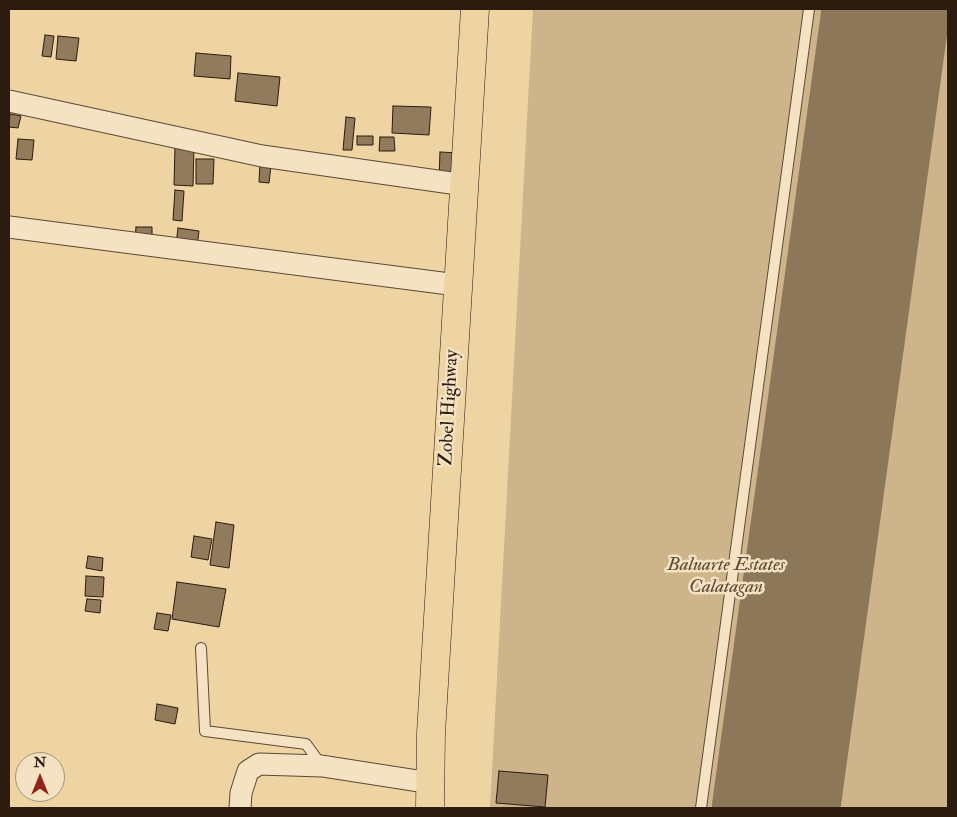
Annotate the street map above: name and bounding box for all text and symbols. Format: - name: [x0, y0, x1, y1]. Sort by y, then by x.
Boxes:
- street label: Zobel Highway: [436, 349, 464, 467]
- park label: Baluarte Estates Calatagan: [667, 555, 785, 599]
- north arrow: [15, 752, 65, 802]
- text: N: [34, 754, 46, 771]

